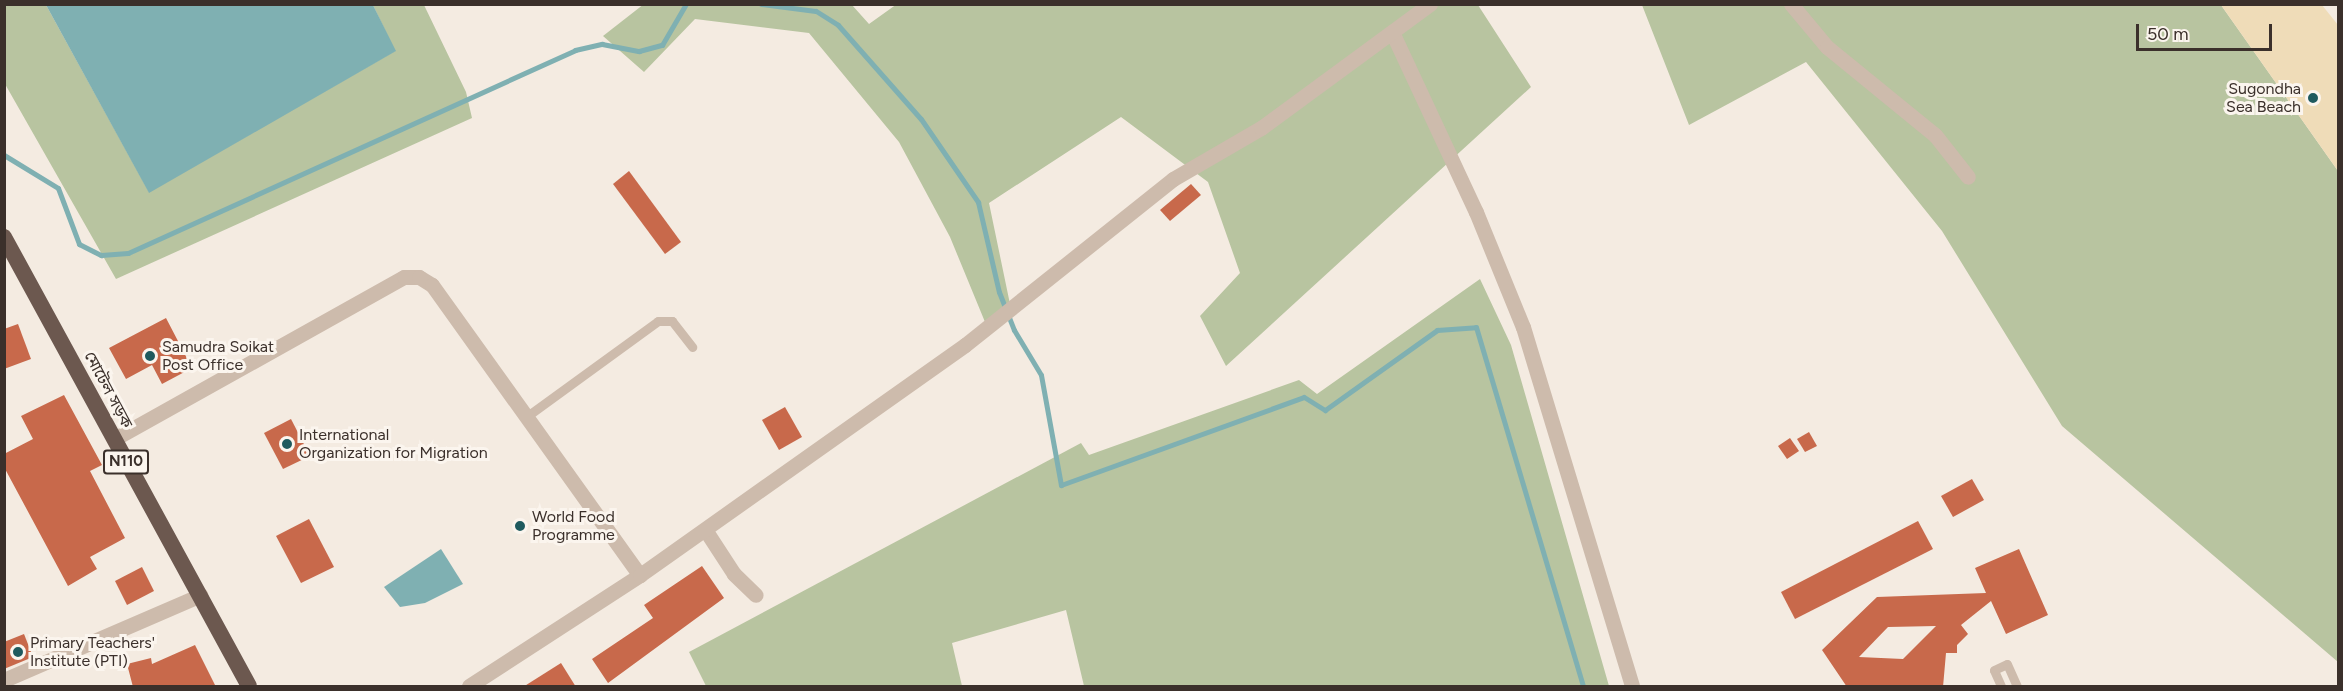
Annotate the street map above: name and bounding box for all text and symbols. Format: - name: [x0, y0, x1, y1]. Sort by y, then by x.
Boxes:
- scale bar: [2139, 12, 2276, 50]
- text: 50 m: [2147, 23, 2189, 45]
- place label: Sugondha Sea Beach: [2226, 79, 2301, 117]
- marker: Sugondha Sea Beach: [2306, 91, 2320, 105]
- place label: Samudra Soikat Post Office: [162, 337, 274, 375]
- street label: মোটেল সড়ক: [80, 348, 136, 432]
- marker: Samudra Soikat Post Office: [143, 349, 157, 363]
- place label: International Organization for Migration: [299, 425, 488, 463]
- marker: International Organization for Migration: [280, 437, 294, 451]
- road number: N110: [102, 450, 150, 474]
- place label: World Food Programme: [532, 507, 615, 545]
- marker: World Food Programme: [513, 519, 527, 533]
- place label: Primary Teachers' Institute (PTI): [30, 633, 155, 671]
- marker: Primary Teachers' Institute (PTI): [11, 645, 25, 659]

